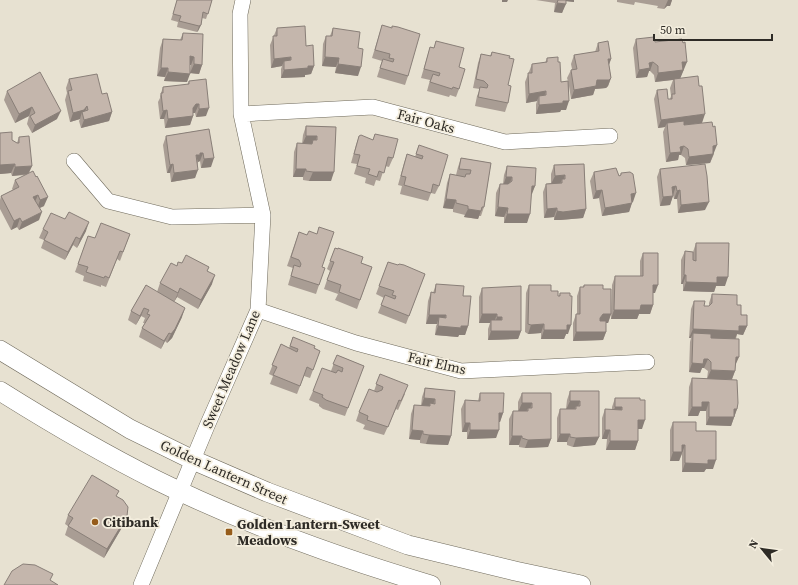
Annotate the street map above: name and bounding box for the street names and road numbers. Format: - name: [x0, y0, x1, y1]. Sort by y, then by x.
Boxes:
- street label: Fair Oaks: [395, 104, 457, 138]
- street label: Sweet Meadow Lane: [197, 307, 265, 431]
- street label: Fair Elms: [406, 347, 468, 379]
- street label: Golden Lantern Street: [157, 435, 291, 509]

